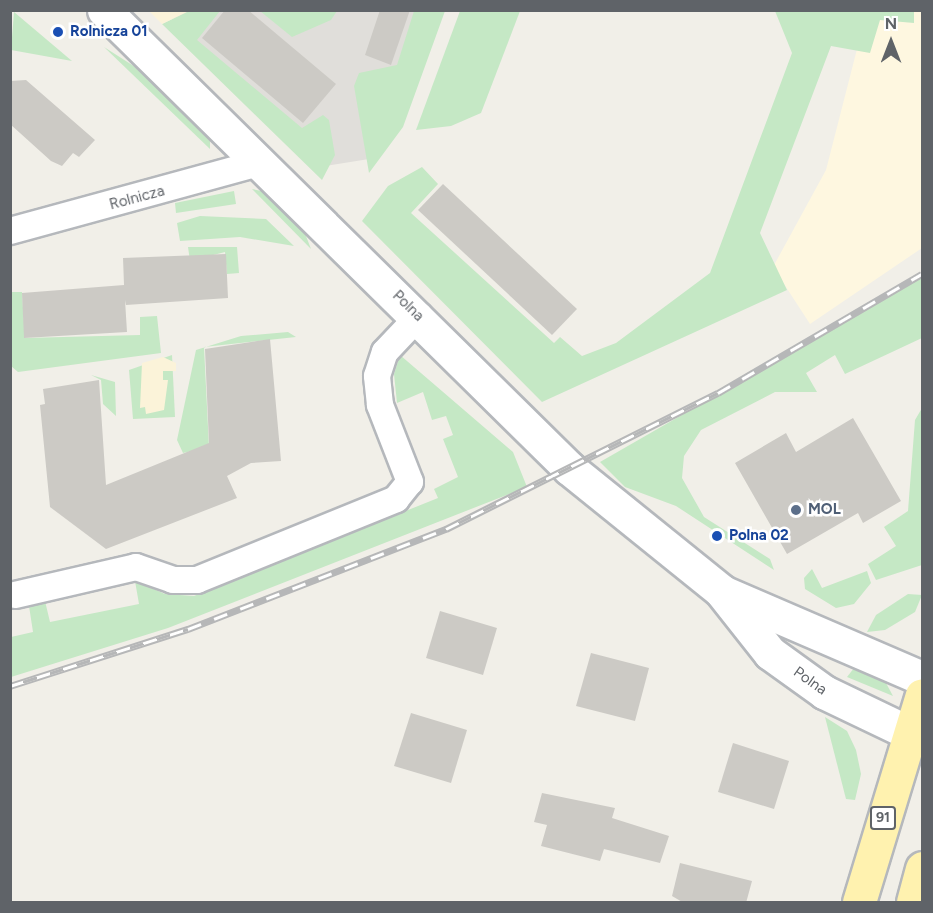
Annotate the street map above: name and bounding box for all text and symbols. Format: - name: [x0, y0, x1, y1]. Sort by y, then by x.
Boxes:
- north arrow: [861, 12, 921, 72]
- text: N: [885, 14, 897, 33]
- place label: Rolnicza 01: [70, 23, 147, 41]
- marker: Rolnicza 01: [51, 25, 65, 39]
- street label: Rolnicza: [107, 182, 167, 214]
- street label: Polna: [389, 287, 427, 325]
- place label: MOL: [808, 501, 841, 519]
- marker: MOL: [789, 503, 803, 517]
- place label: Polna 02: [729, 527, 789, 545]
- marker: Polna 02: [710, 529, 724, 543]
- street label: Polna: [790, 663, 830, 699]
- road number: 91: [870, 807, 896, 829]

